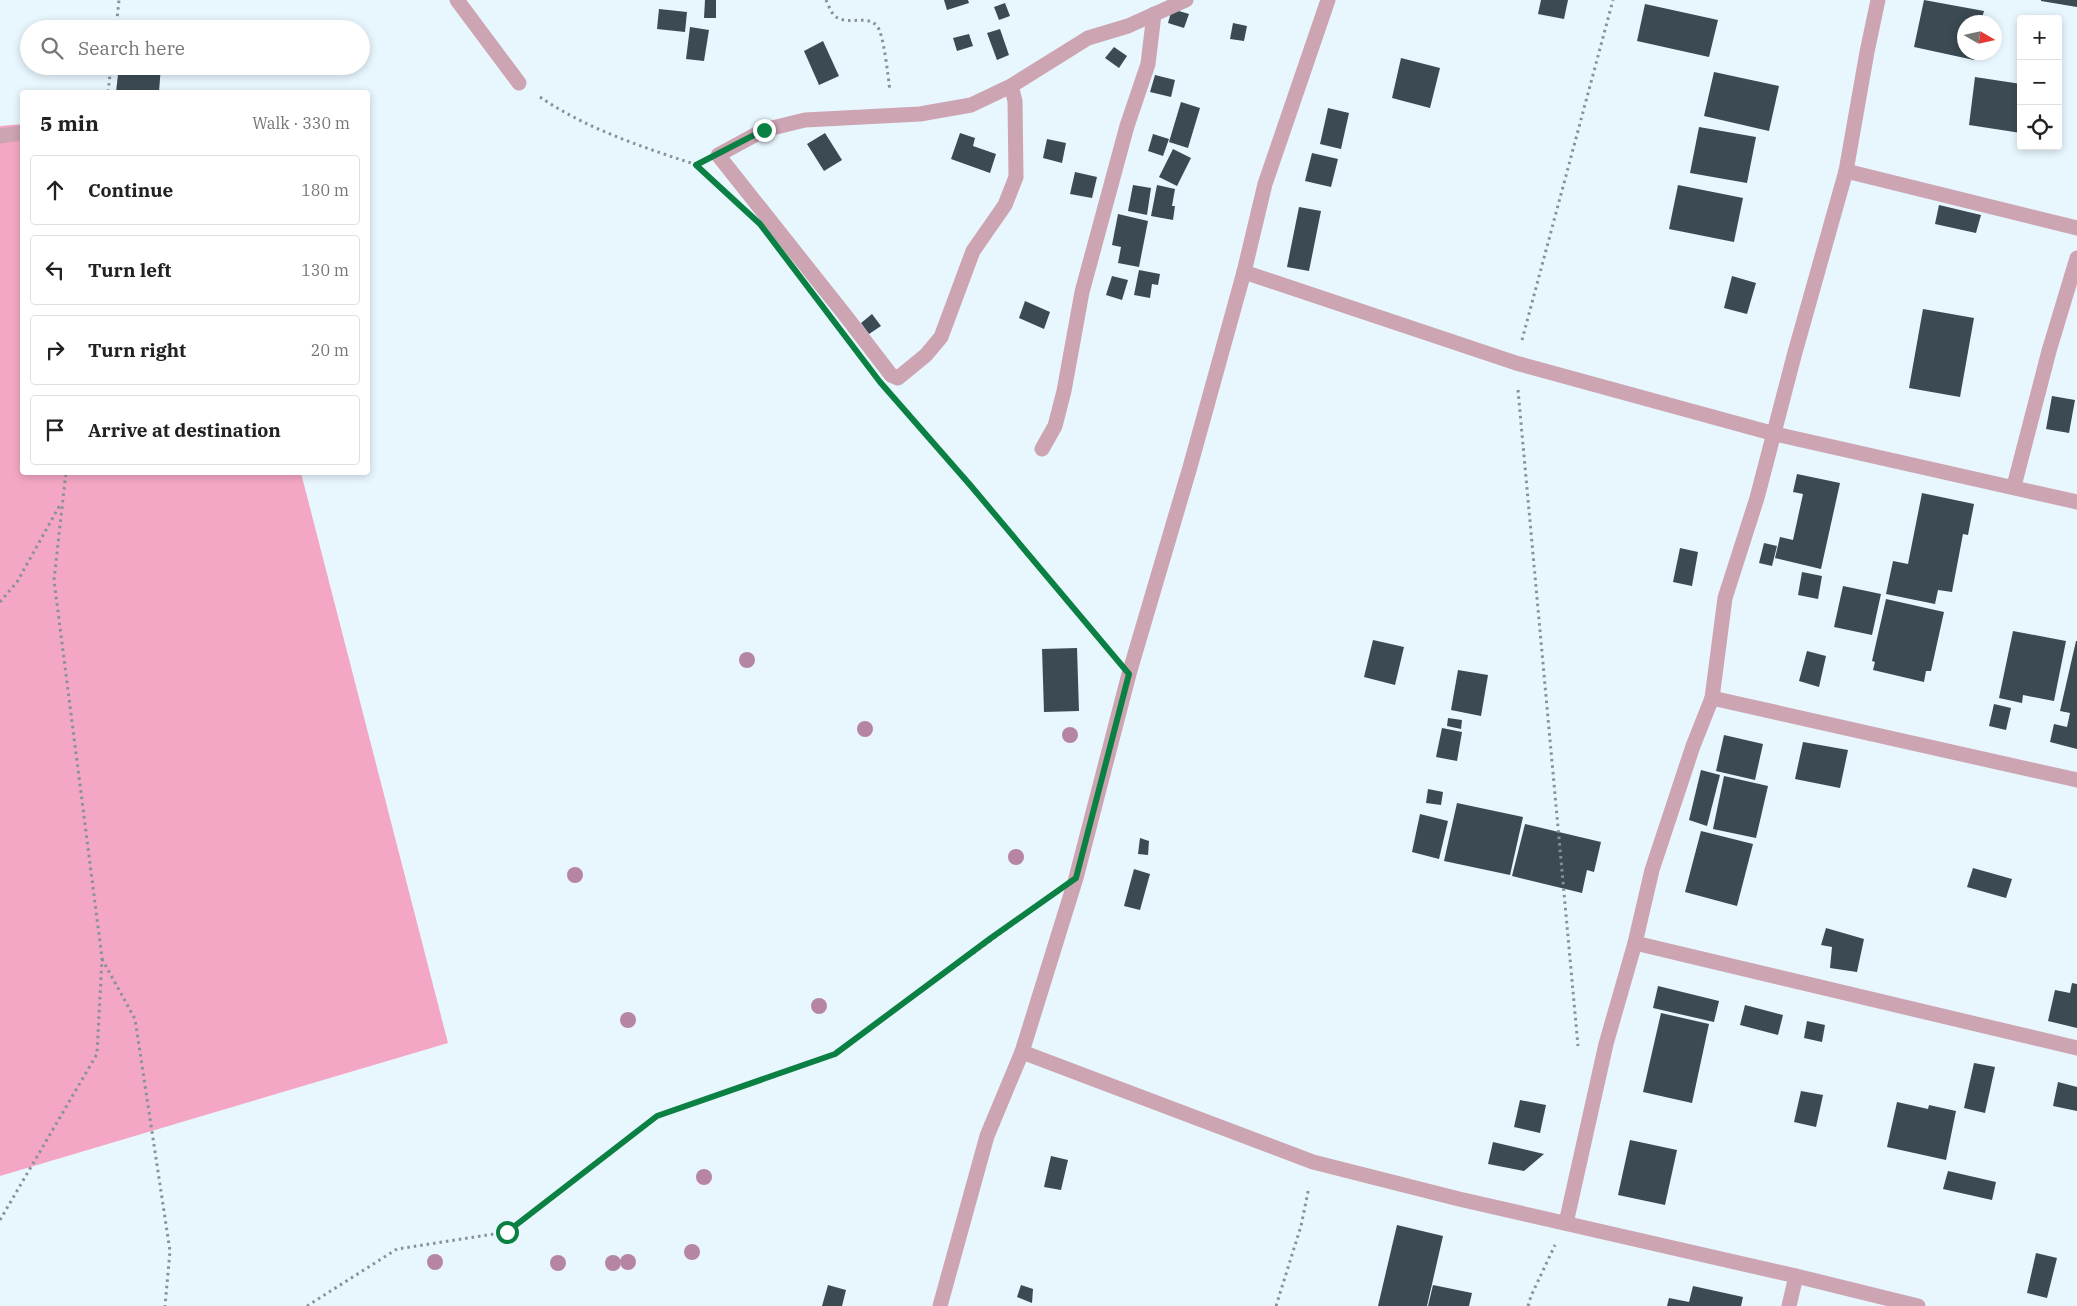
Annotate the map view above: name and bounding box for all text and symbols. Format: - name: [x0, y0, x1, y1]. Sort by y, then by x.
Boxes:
- north arrow: [1957, 15, 2002, 60]
- map controls: [2017, 15, 2062, 150]
- button: +: [2017, 15, 2062, 60]
- search box: [20, 20, 370, 75]
- icon: search: [38, 34, 66, 62]
- text: Search here: [78, 36, 185, 60]
- button: −: [2017, 60, 2062, 105]
- button: locate: [2017, 105, 2062, 150]
- text: 5 min: [40, 109, 99, 137]
- text: Walk · 330 m: [252, 113, 350, 133]
- route end: [753, 119, 776, 142]
- icon: ahead: [41, 176, 69, 204]
- text: Continue: [88, 178, 173, 202]
- text: 180 m: [301, 180, 349, 200]
- icon: left: [41, 256, 69, 284]
- text: Turn left: [88, 258, 171, 282]
- text: 130 m: [301, 260, 349, 280]
- icon: right: [41, 336, 69, 364]
- text: Turn right: [88, 338, 186, 362]
- text: 20 m: [311, 340, 349, 360]
- icon: arrive: [41, 416, 69, 444]
- text: Arrive at destination: [88, 418, 281, 442]
- route start: [496, 1221, 519, 1244]

